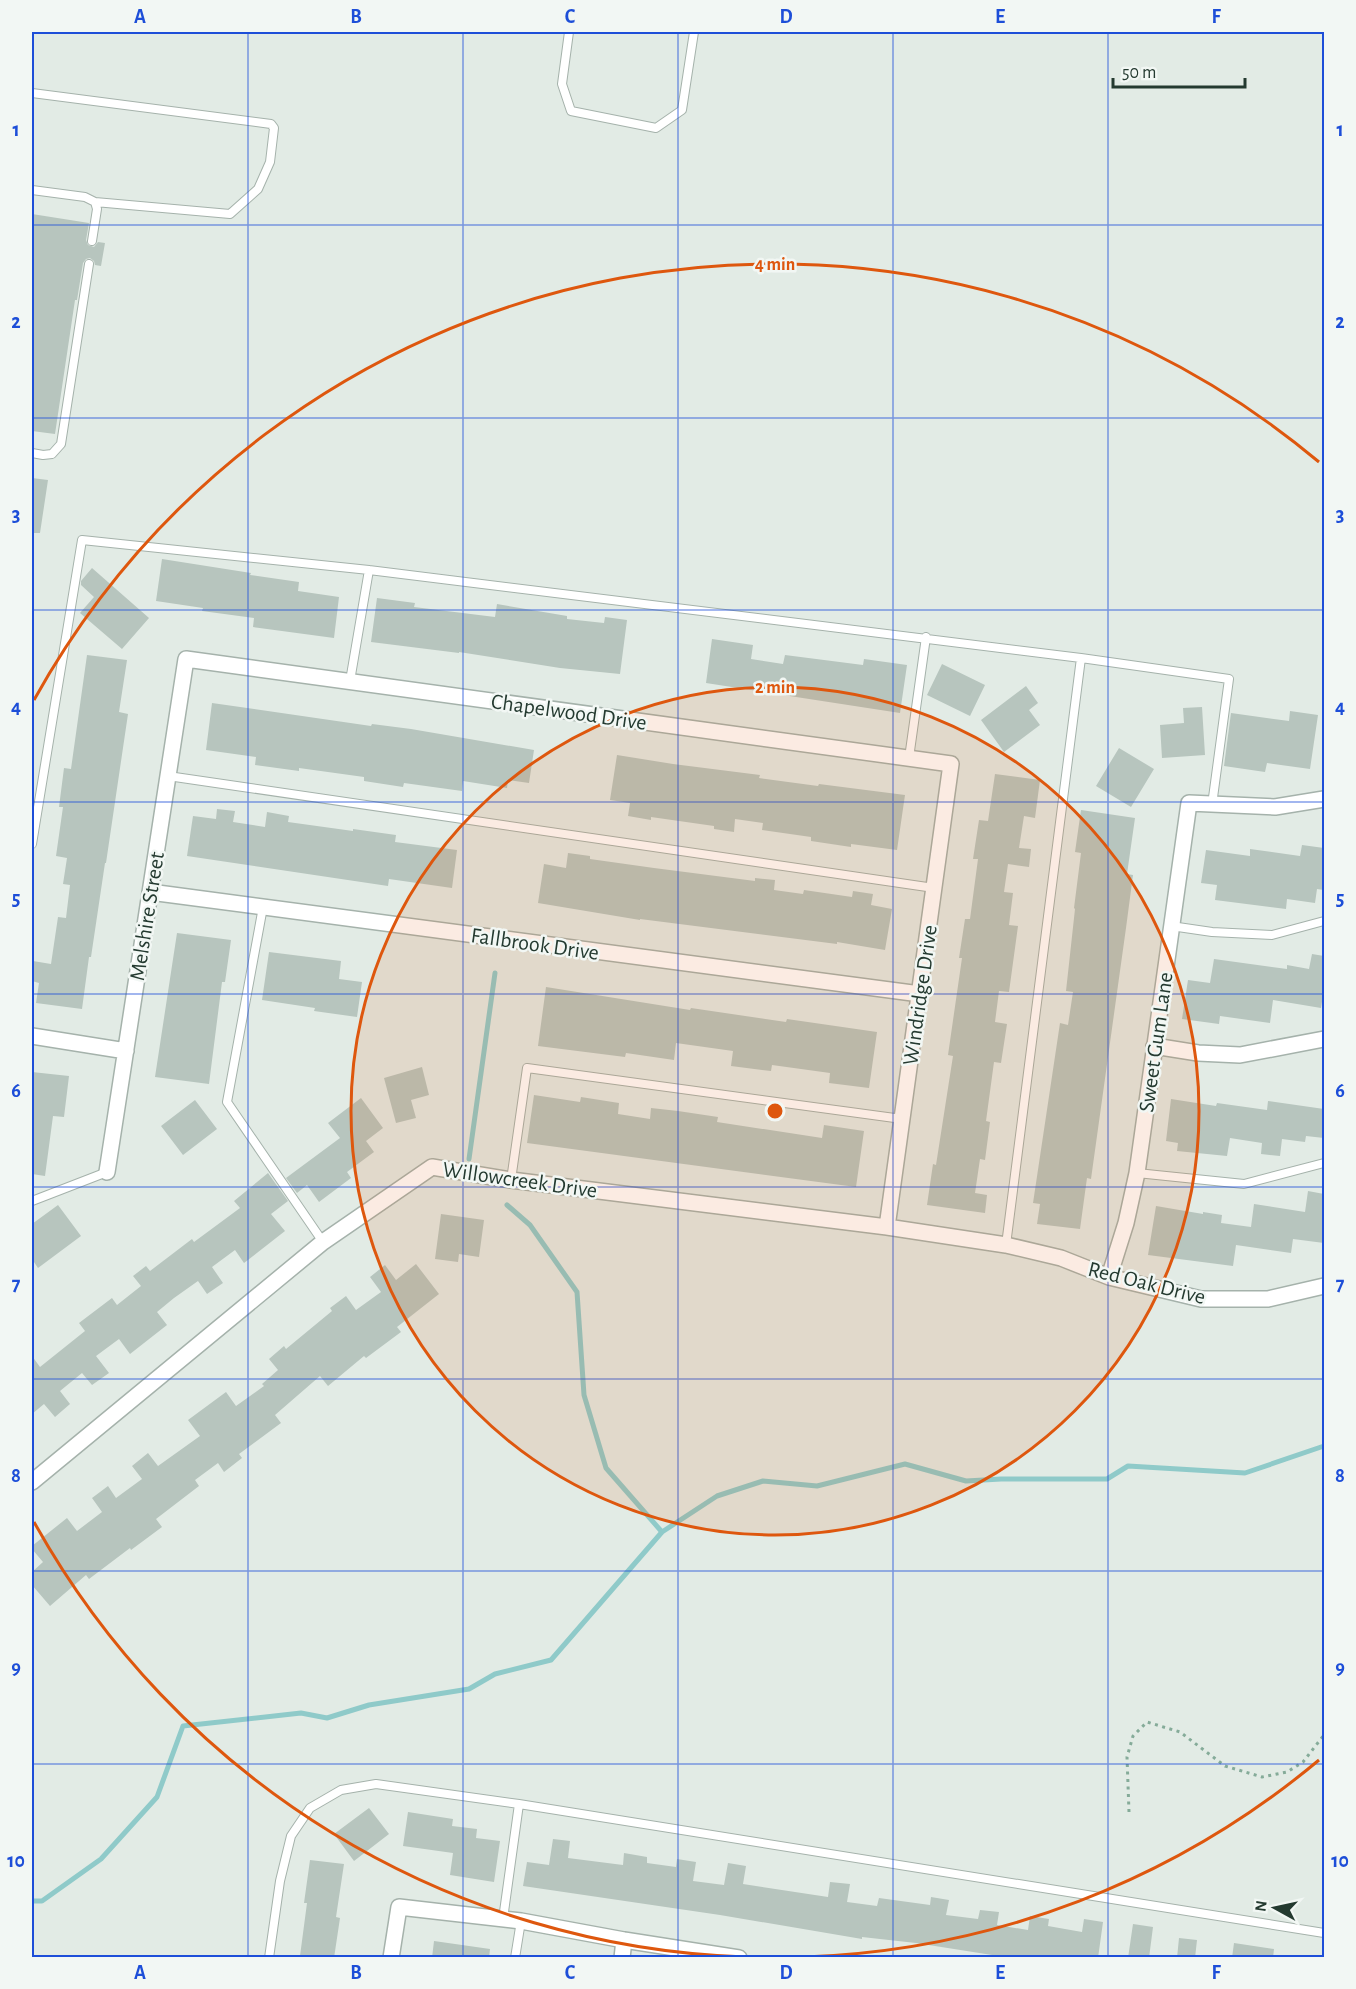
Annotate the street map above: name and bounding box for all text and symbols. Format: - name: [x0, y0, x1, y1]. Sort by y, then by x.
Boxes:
- text: A: [134, 7, 146, 27]
- text: B: [350, 7, 362, 27]
- text: C: [565, 7, 576, 27]
- text: D: [779, 7, 793, 27]
- text: E: [995, 7, 1005, 27]
- text: F: [1211, 7, 1221, 27]
- scale bar: [1113, 51, 1245, 89]
- text: 50 m: [1122, 64, 1156, 82]
- text: 1: [12, 120, 20, 140]
- text: 1: [1336, 120, 1344, 140]
- text: 4 min: [755, 256, 795, 274]
- text: 2: [11, 312, 21, 332]
- text: 2: [1335, 312, 1345, 332]
- text: 3: [12, 505, 20, 525]
- text: 3: [1336, 505, 1344, 525]
- text: 2 min: [755, 679, 795, 697]
- street label: Chapelwood Drive: [490, 690, 648, 734]
- text: 4: [11, 697, 21, 717]
- text: 4: [1335, 697, 1345, 717]
- street label: Melshire Street: [126, 850, 168, 982]
- text: 5: [12, 889, 20, 909]
- text: 5: [1336, 889, 1344, 909]
- street label: Windridge Drive: [899, 923, 941, 1067]
- street label: Fallbrook Drive: [469, 924, 600, 964]
- street label: Sweet Gum Lane: [1135, 971, 1177, 1113]
- text: 6: [11, 1081, 21, 1101]
- text: 6: [1335, 1081, 1345, 1101]
- centre of rings: [765, 1101, 785, 1121]
- street label: Willowcreek Drive: [441, 1158, 599, 1202]
- street label: Red Oak Drive: [1086, 1258, 1208, 1308]
- text: 7: [12, 1274, 21, 1294]
- text: 7: [1336, 1274, 1345, 1294]
- text: 8: [11, 1466, 21, 1486]
- text: 8: [1335, 1466, 1345, 1486]
- text: 9: [11, 1658, 21, 1678]
- text: 9: [1335, 1658, 1345, 1678]
- text: 10: [7, 1851, 25, 1871]
- text: 10: [1331, 1851, 1349, 1871]
- north arrow: [1245, 1878, 1305, 1938]
- text: N: [1252, 1899, 1270, 1913]
- text: A: [134, 1963, 146, 1983]
- text: B: [350, 1963, 362, 1983]
- text: C: [565, 1963, 576, 1983]
- text: D: [779, 1963, 793, 1983]
- text: E: [995, 1963, 1005, 1983]
- text: F: [1211, 1963, 1221, 1983]

